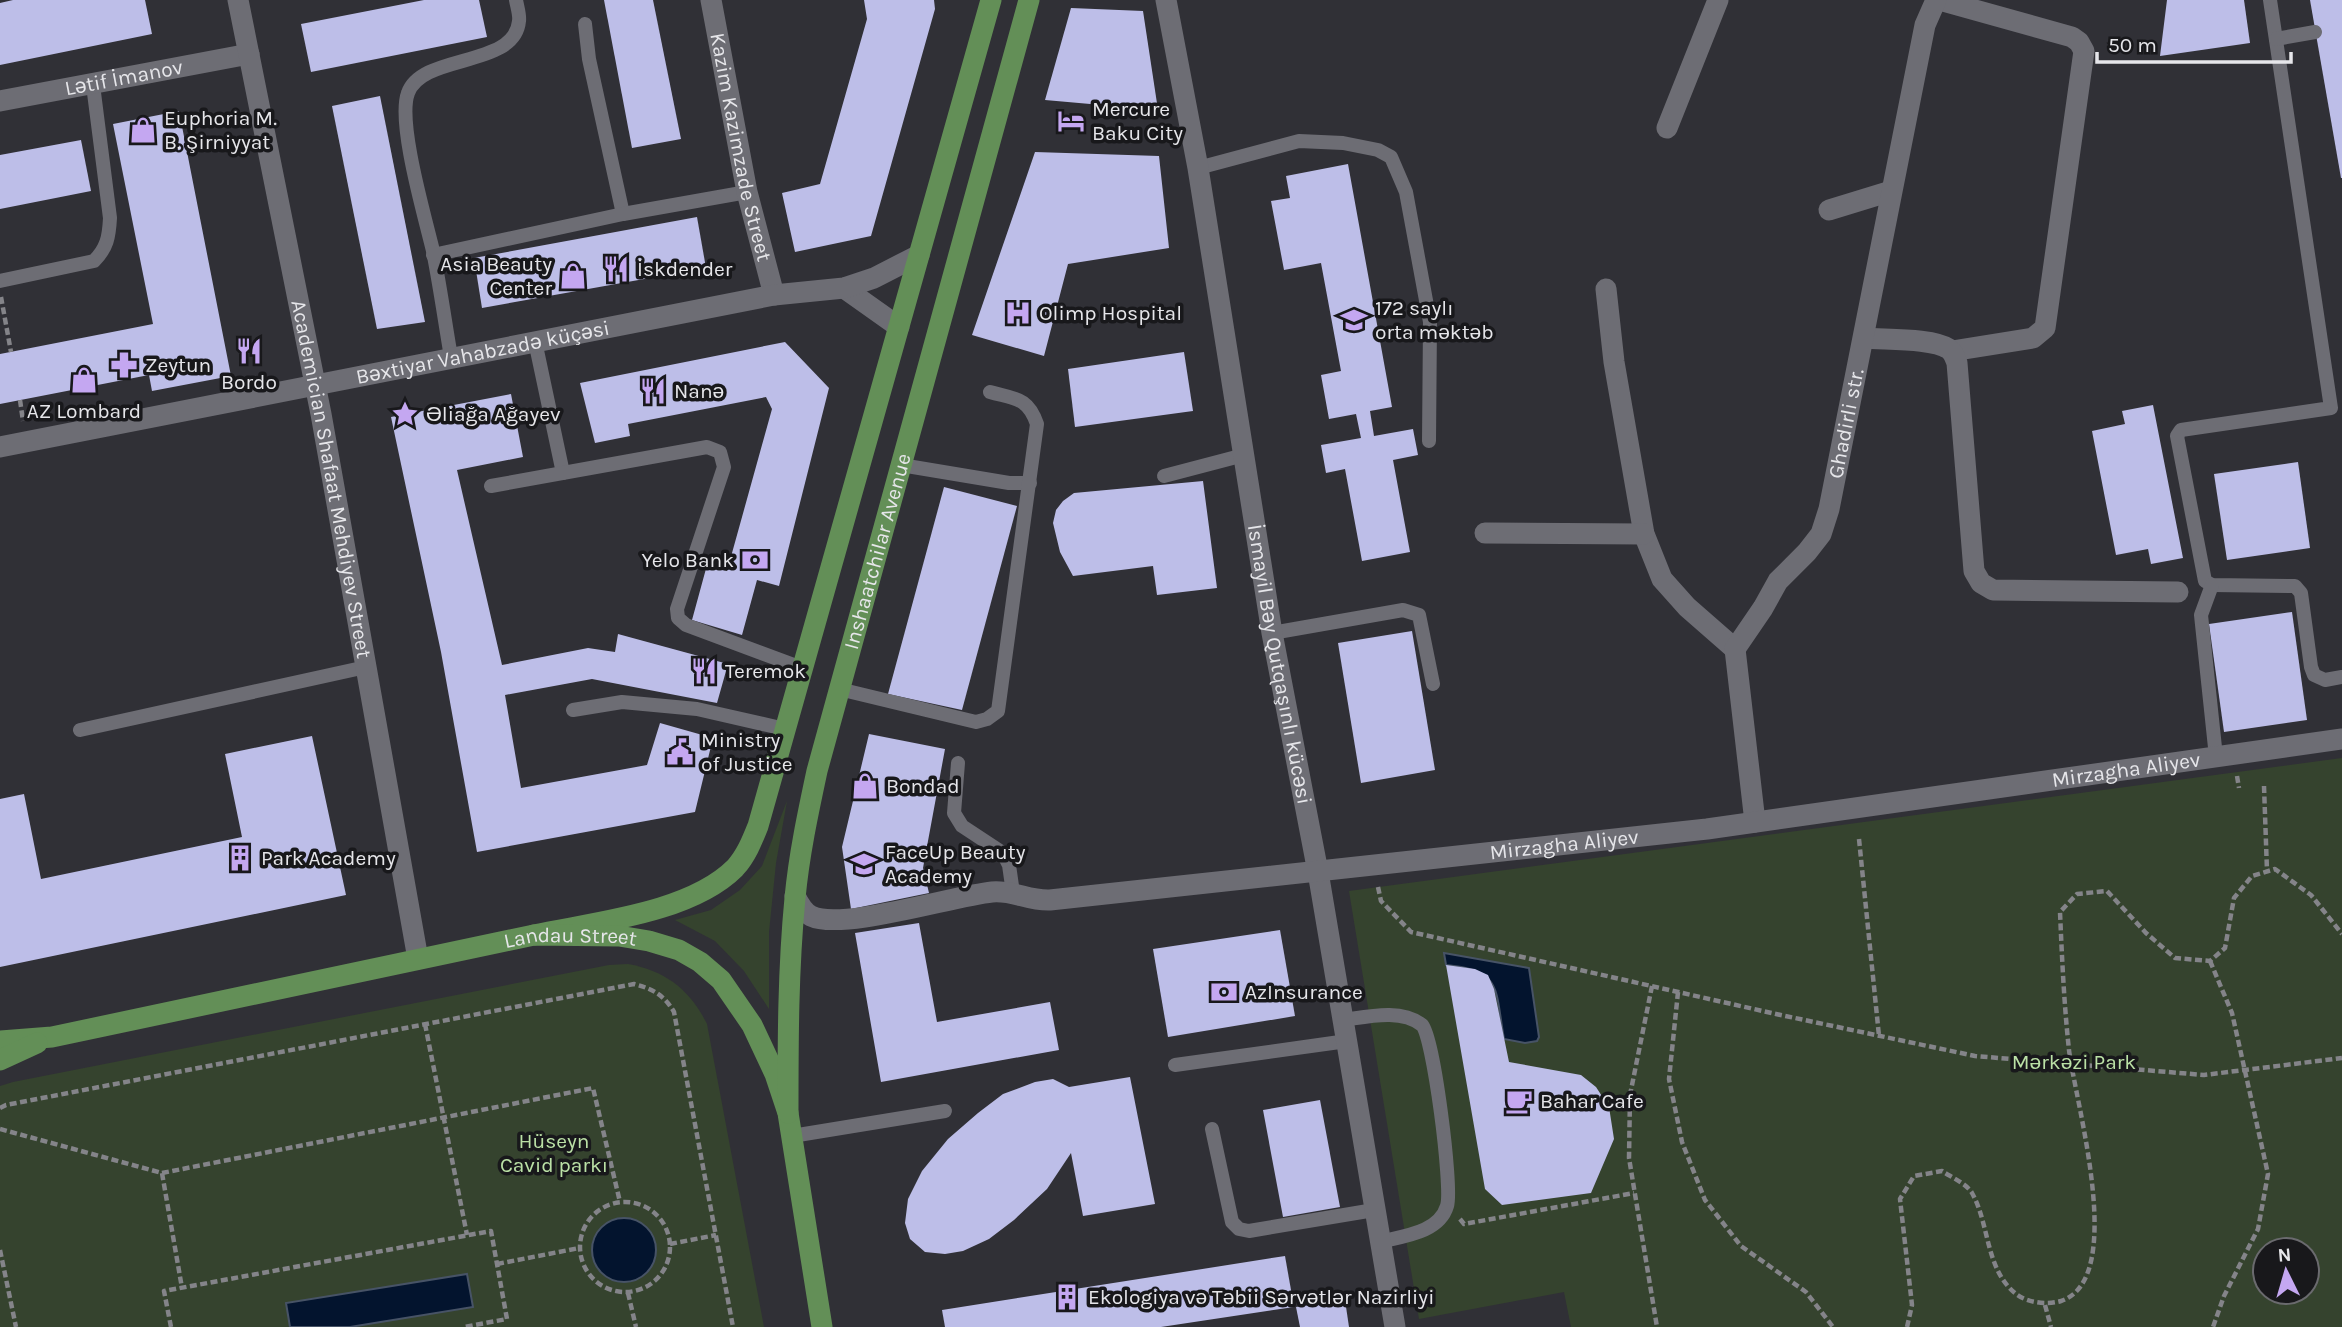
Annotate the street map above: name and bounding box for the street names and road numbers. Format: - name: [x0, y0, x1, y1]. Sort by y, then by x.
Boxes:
- street label: Kazim Kazimzade Street: [705, 31, 777, 264]
- street label: Lətif İmanov: [63, 55, 185, 101]
- street label: Academician Shafaat Mehdiyev Street: [286, 298, 376, 660]
- street label: Bəxtiyar Vahabzadə küçəsi: [354, 316, 612, 389]
- street label: Ghadirli str.: [1823, 366, 1869, 480]
- street label: Inshaatchilar Avenue: [839, 451, 916, 652]
- street label: İsmayil Bəy Qutqaşınlı kücəsi: [1243, 522, 1317, 806]
- street label: Mirzagha Aliyev: [2050, 747, 2202, 792]
- street label: Mirzagha Aliyev: [1488, 824, 1640, 864]
- street label: Landau Street: [502, 923, 639, 953]

